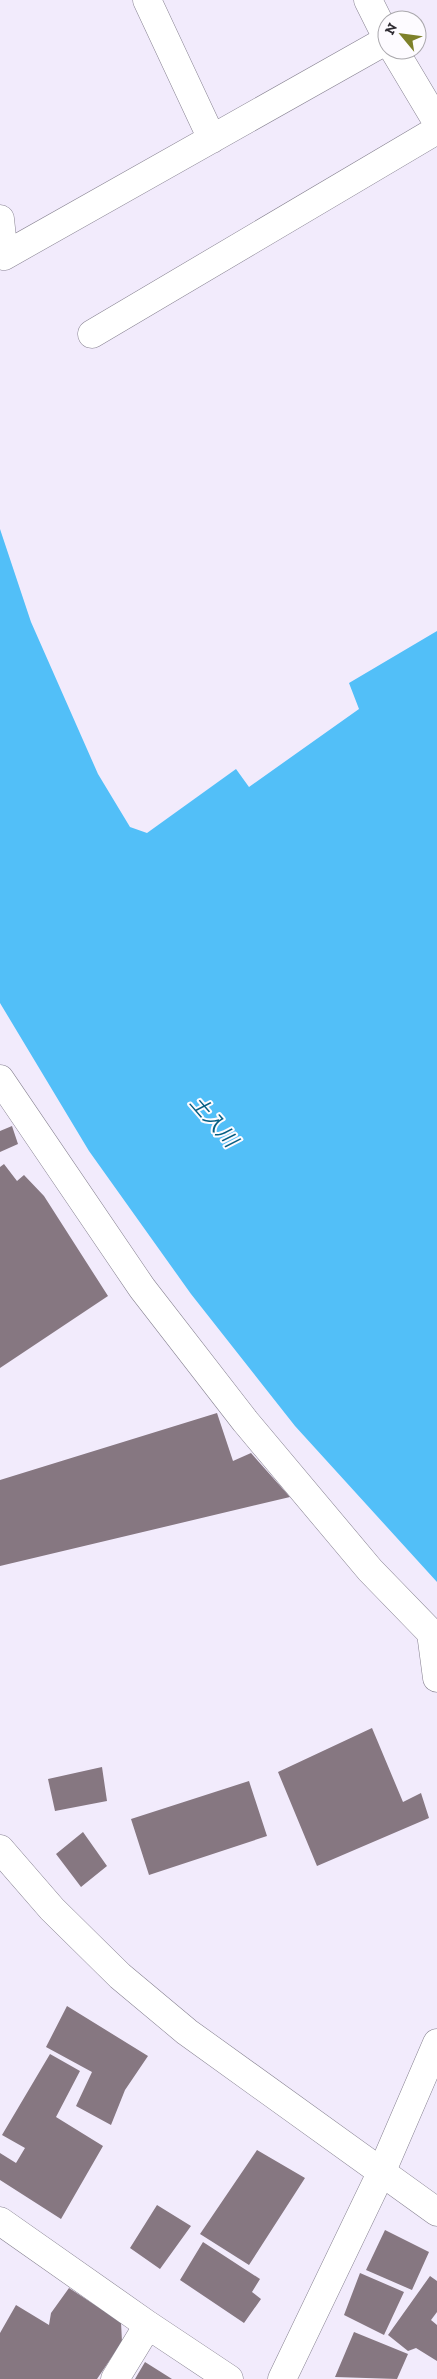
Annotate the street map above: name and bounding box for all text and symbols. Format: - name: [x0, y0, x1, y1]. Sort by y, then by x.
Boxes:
- north arrow: [377, 10, 427, 60]
- text: N: [381, 20, 401, 38]
- water label: 土入川: [185, 1090, 244, 1153]

